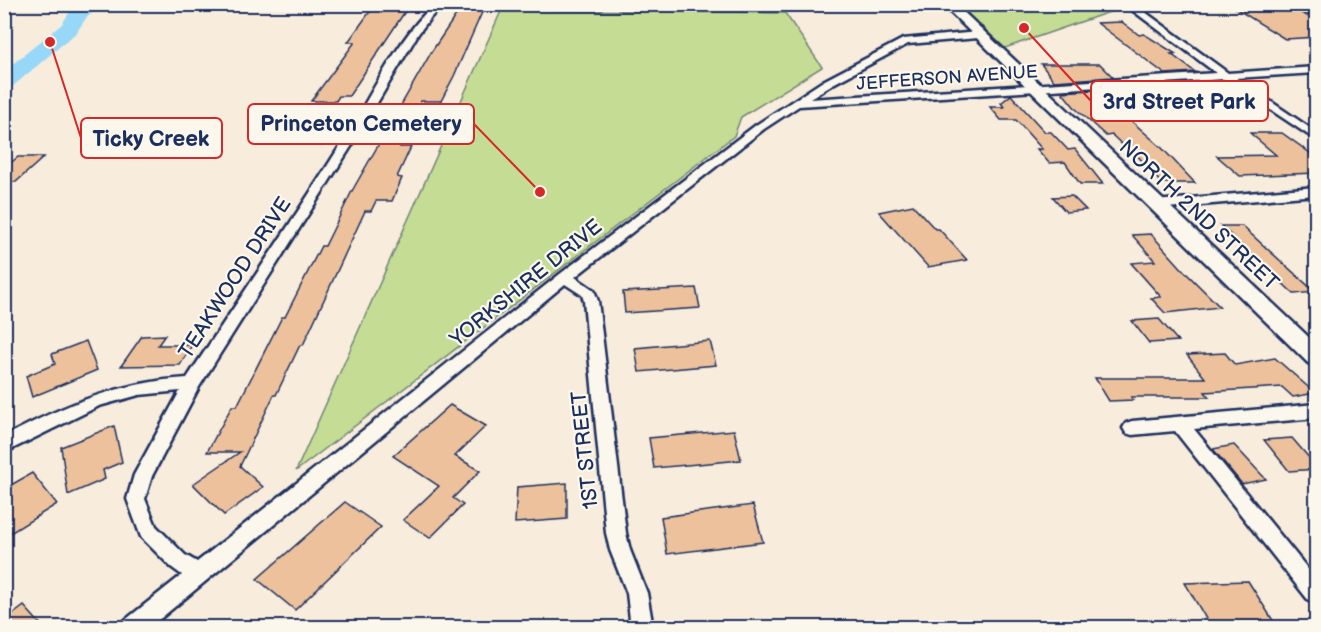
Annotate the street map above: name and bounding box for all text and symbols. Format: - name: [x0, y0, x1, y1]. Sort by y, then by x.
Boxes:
- street label: JEFFERSON AVENUE: [856, 61, 1039, 95]
- callout: 3rd Street Park: [1091, 81, 1268, 121]
- text: 3rd Street Park: [1102, 89, 1256, 116]
- callout: Princeton Cemetery: [248, 104, 474, 144]
- text: Princeton Cemetery: [260, 111, 462, 138]
- callout: Ticky Creek: [81, 118, 222, 158]
- text: Ticky Creek: [93, 126, 210, 153]
- street label: NORTH 2ND STREET: [1114, 134, 1284, 296]
- street label: TEAKWOOD DRIVE: [173, 193, 297, 363]
- street label: YORKSHIRE DRIVE: [444, 214, 607, 353]
- street label: 1ST STREET: [566, 389, 604, 510]

